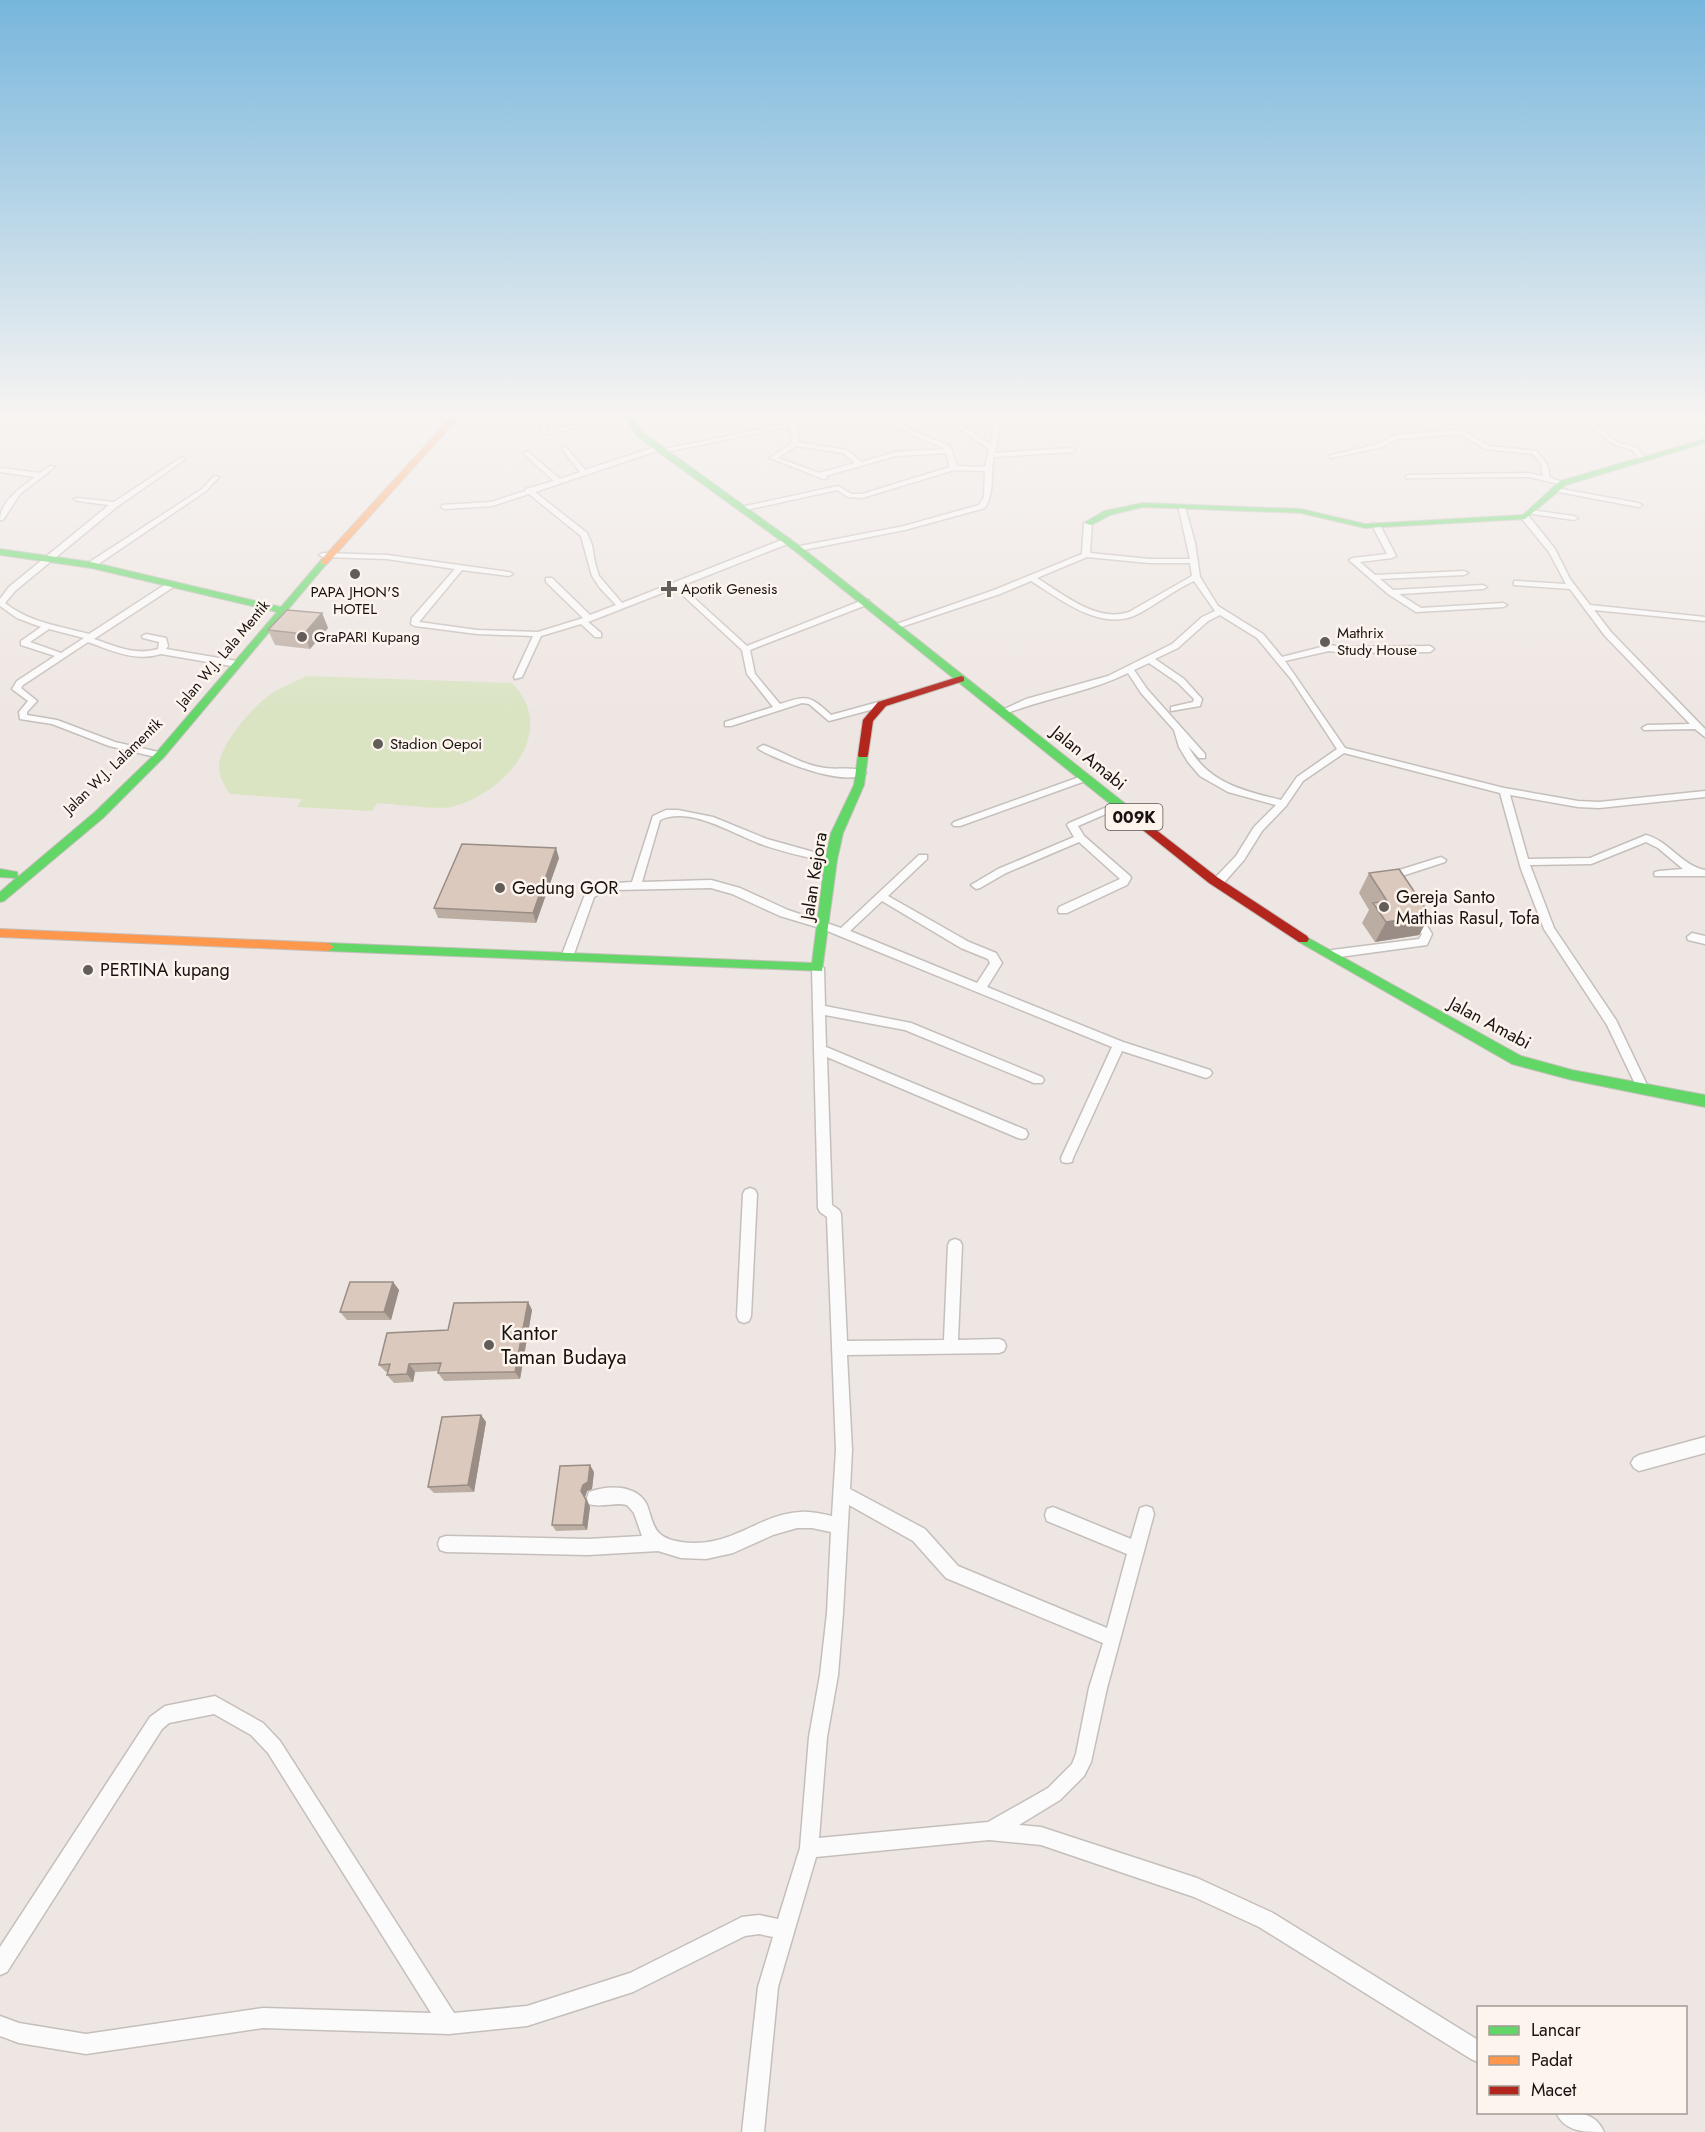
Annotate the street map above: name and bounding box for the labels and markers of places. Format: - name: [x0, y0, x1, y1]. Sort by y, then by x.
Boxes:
- marker: PAPA JHON'S HOTEL: [348, 567, 362, 581]
- place label: Apotik Genesis: [681, 578, 777, 600]
- place label: PAPA JHON'S HOTEL: [311, 581, 399, 620]
- marker: Apotik Genesis: [662, 582, 676, 596]
- place label: Mathrix Study House: [1337, 622, 1417, 661]
- place label: GraPARI Kupang: [314, 626, 420, 648]
- marker: GraPARI Kupang: [295, 630, 309, 644]
- marker: Mathrix Study House: [1318, 635, 1332, 649]
- place label: Stadion Oepoi: [390, 733, 482, 755]
- marker: Stadion Oepoi: [371, 737, 385, 751]
- place label: Gedung GOR: [512, 875, 618, 901]
- marker: Gedung GOR: [493, 881, 507, 895]
- place label: Gereja Santo Mathias Rasul, Tofa: [1396, 884, 1540, 931]
- marker: Gereja Santo Mathias Rasul, Tofa: [1377, 900, 1391, 914]
- place label: PERTINA kupang: [100, 957, 230, 983]
- marker: PERTINA kupang: [81, 963, 95, 977]
- place label: Kantor Taman Budaya: [501, 1318, 627, 1372]
- marker: Kantor Taman Budaya: [482, 1338, 496, 1352]

